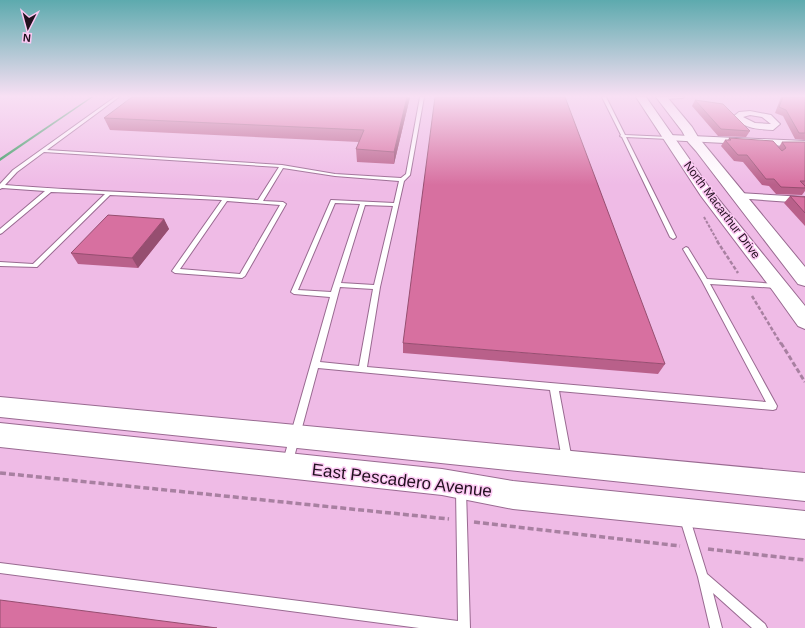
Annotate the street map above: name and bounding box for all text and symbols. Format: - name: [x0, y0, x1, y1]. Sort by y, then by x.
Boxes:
- north arrow: [8, 8, 48, 48]
- text: N: [22, 32, 32, 44]
- street label: North Macarthur Drive: [681, 159, 763, 262]
- street label: East Pescadero Avenue: [311, 460, 493, 501]

